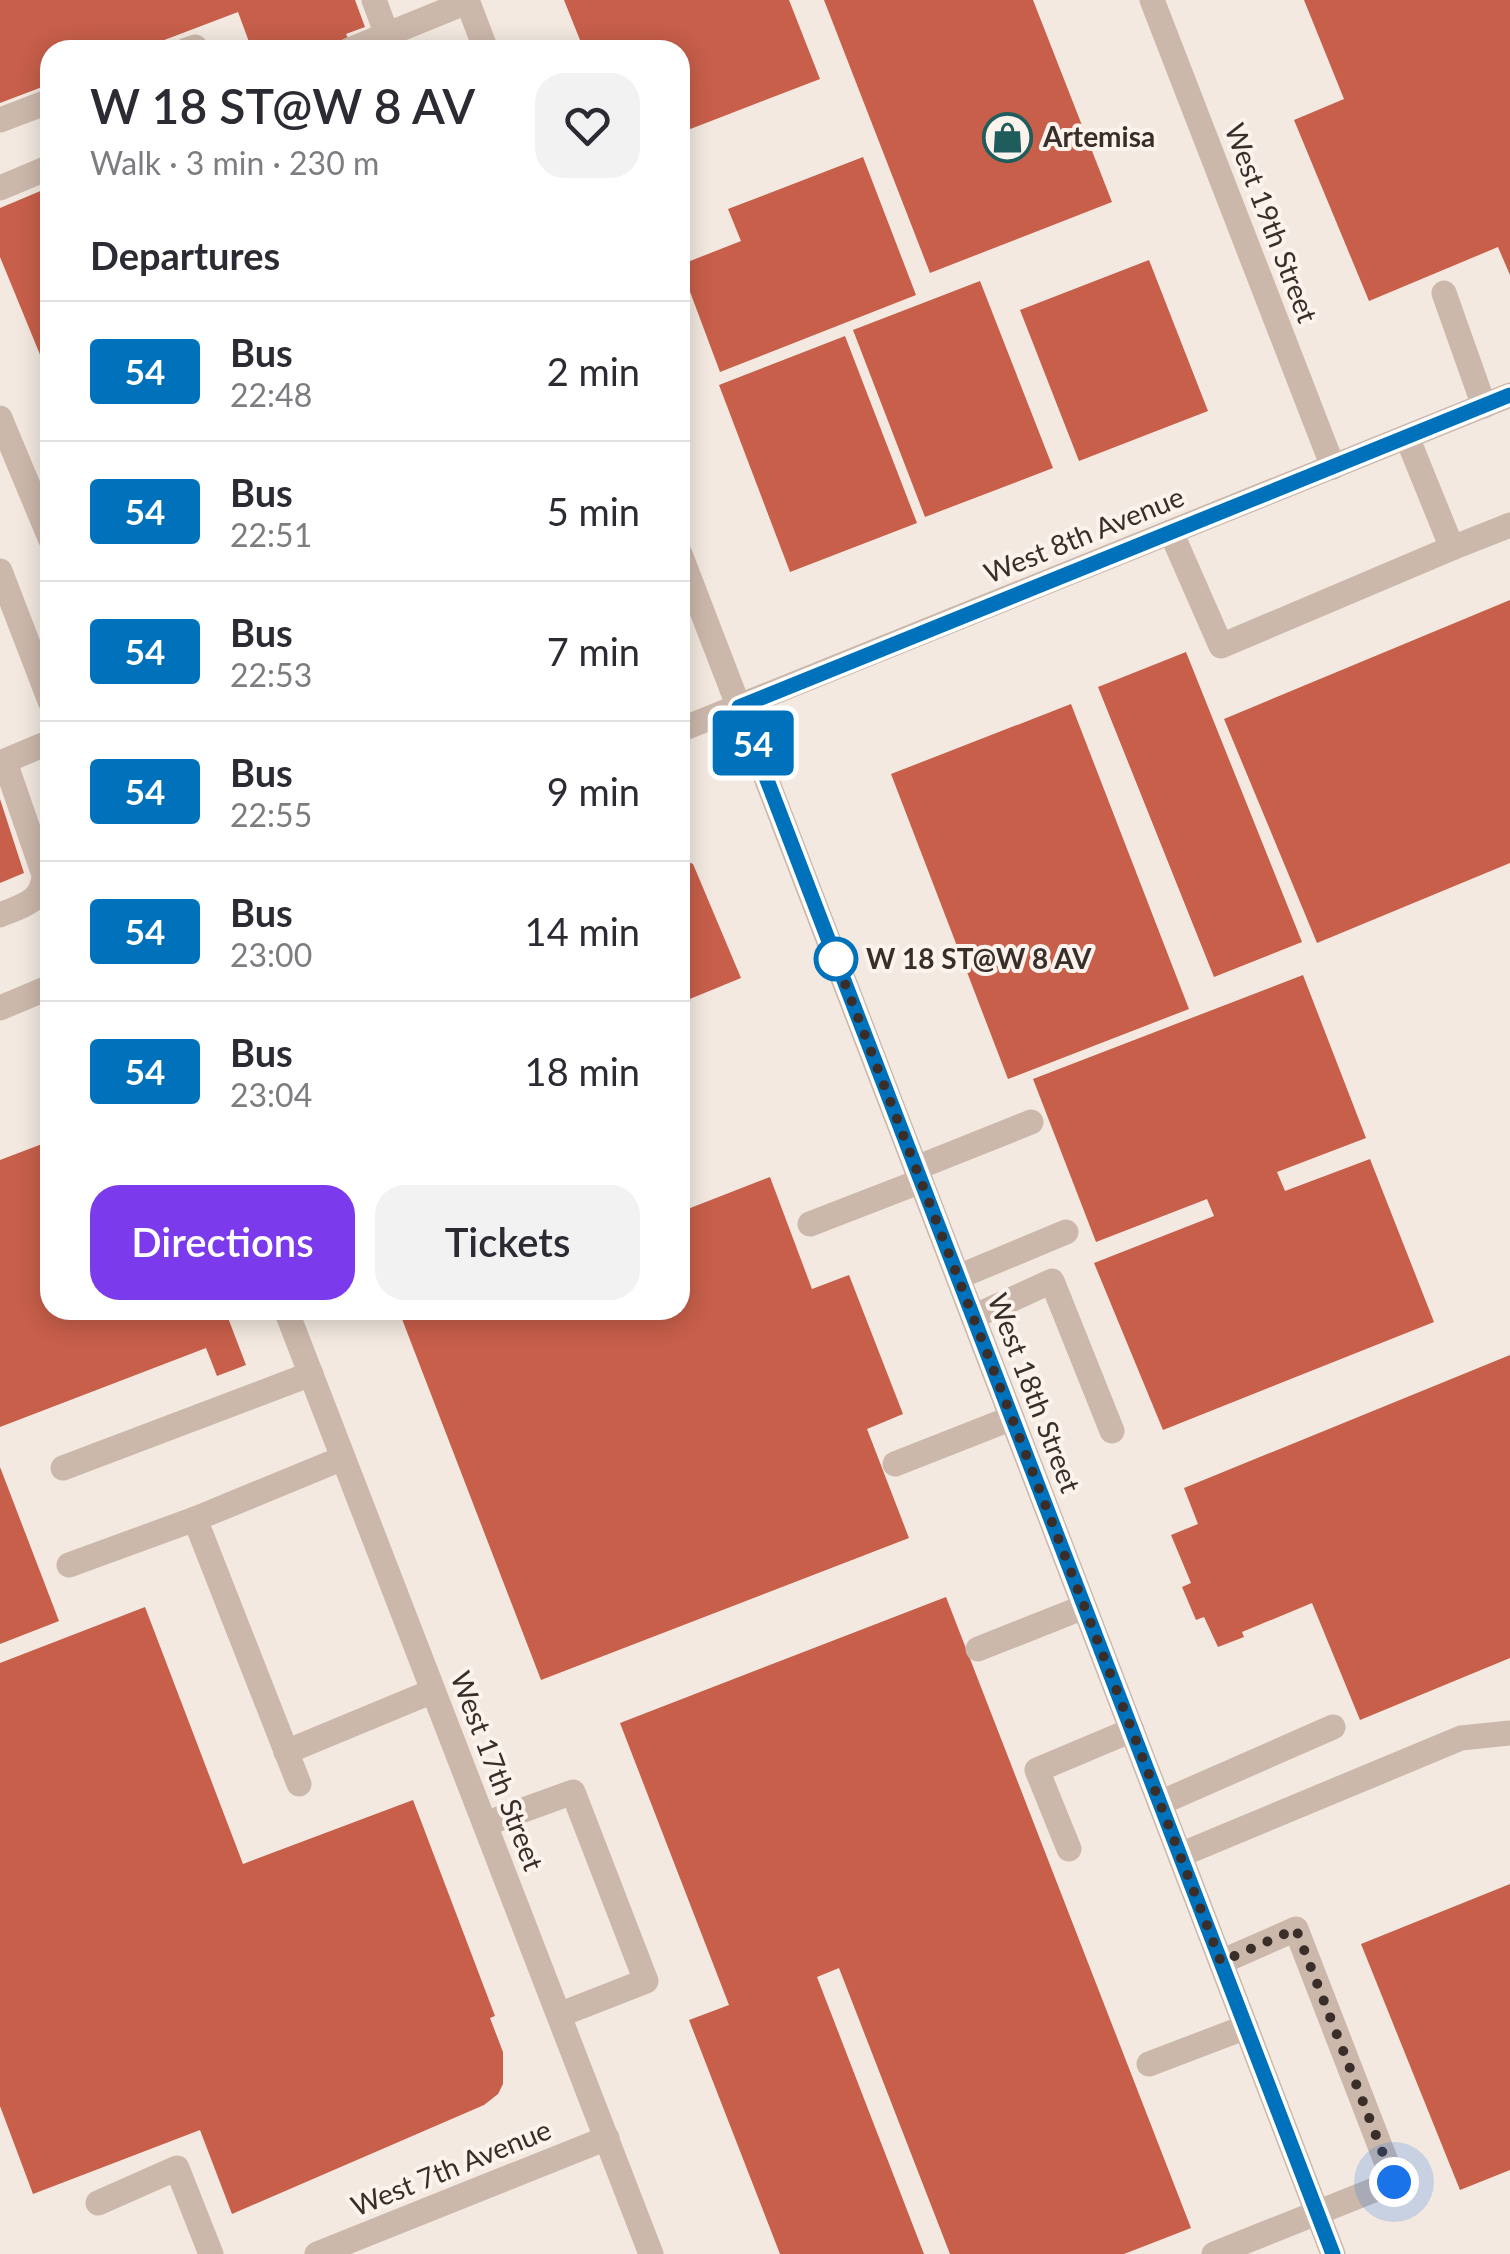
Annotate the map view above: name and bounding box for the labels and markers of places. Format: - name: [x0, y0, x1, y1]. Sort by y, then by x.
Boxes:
- shop icon: Artemisa: [982, 111, 1034, 163]
- place label: Artemisa: [1042, 119, 1155, 153]
- marker: W 18 ST@W 8 AV: [815, 938, 857, 980]
- place label: W 18 ST@W 8 AV: [866, 941, 1092, 975]

